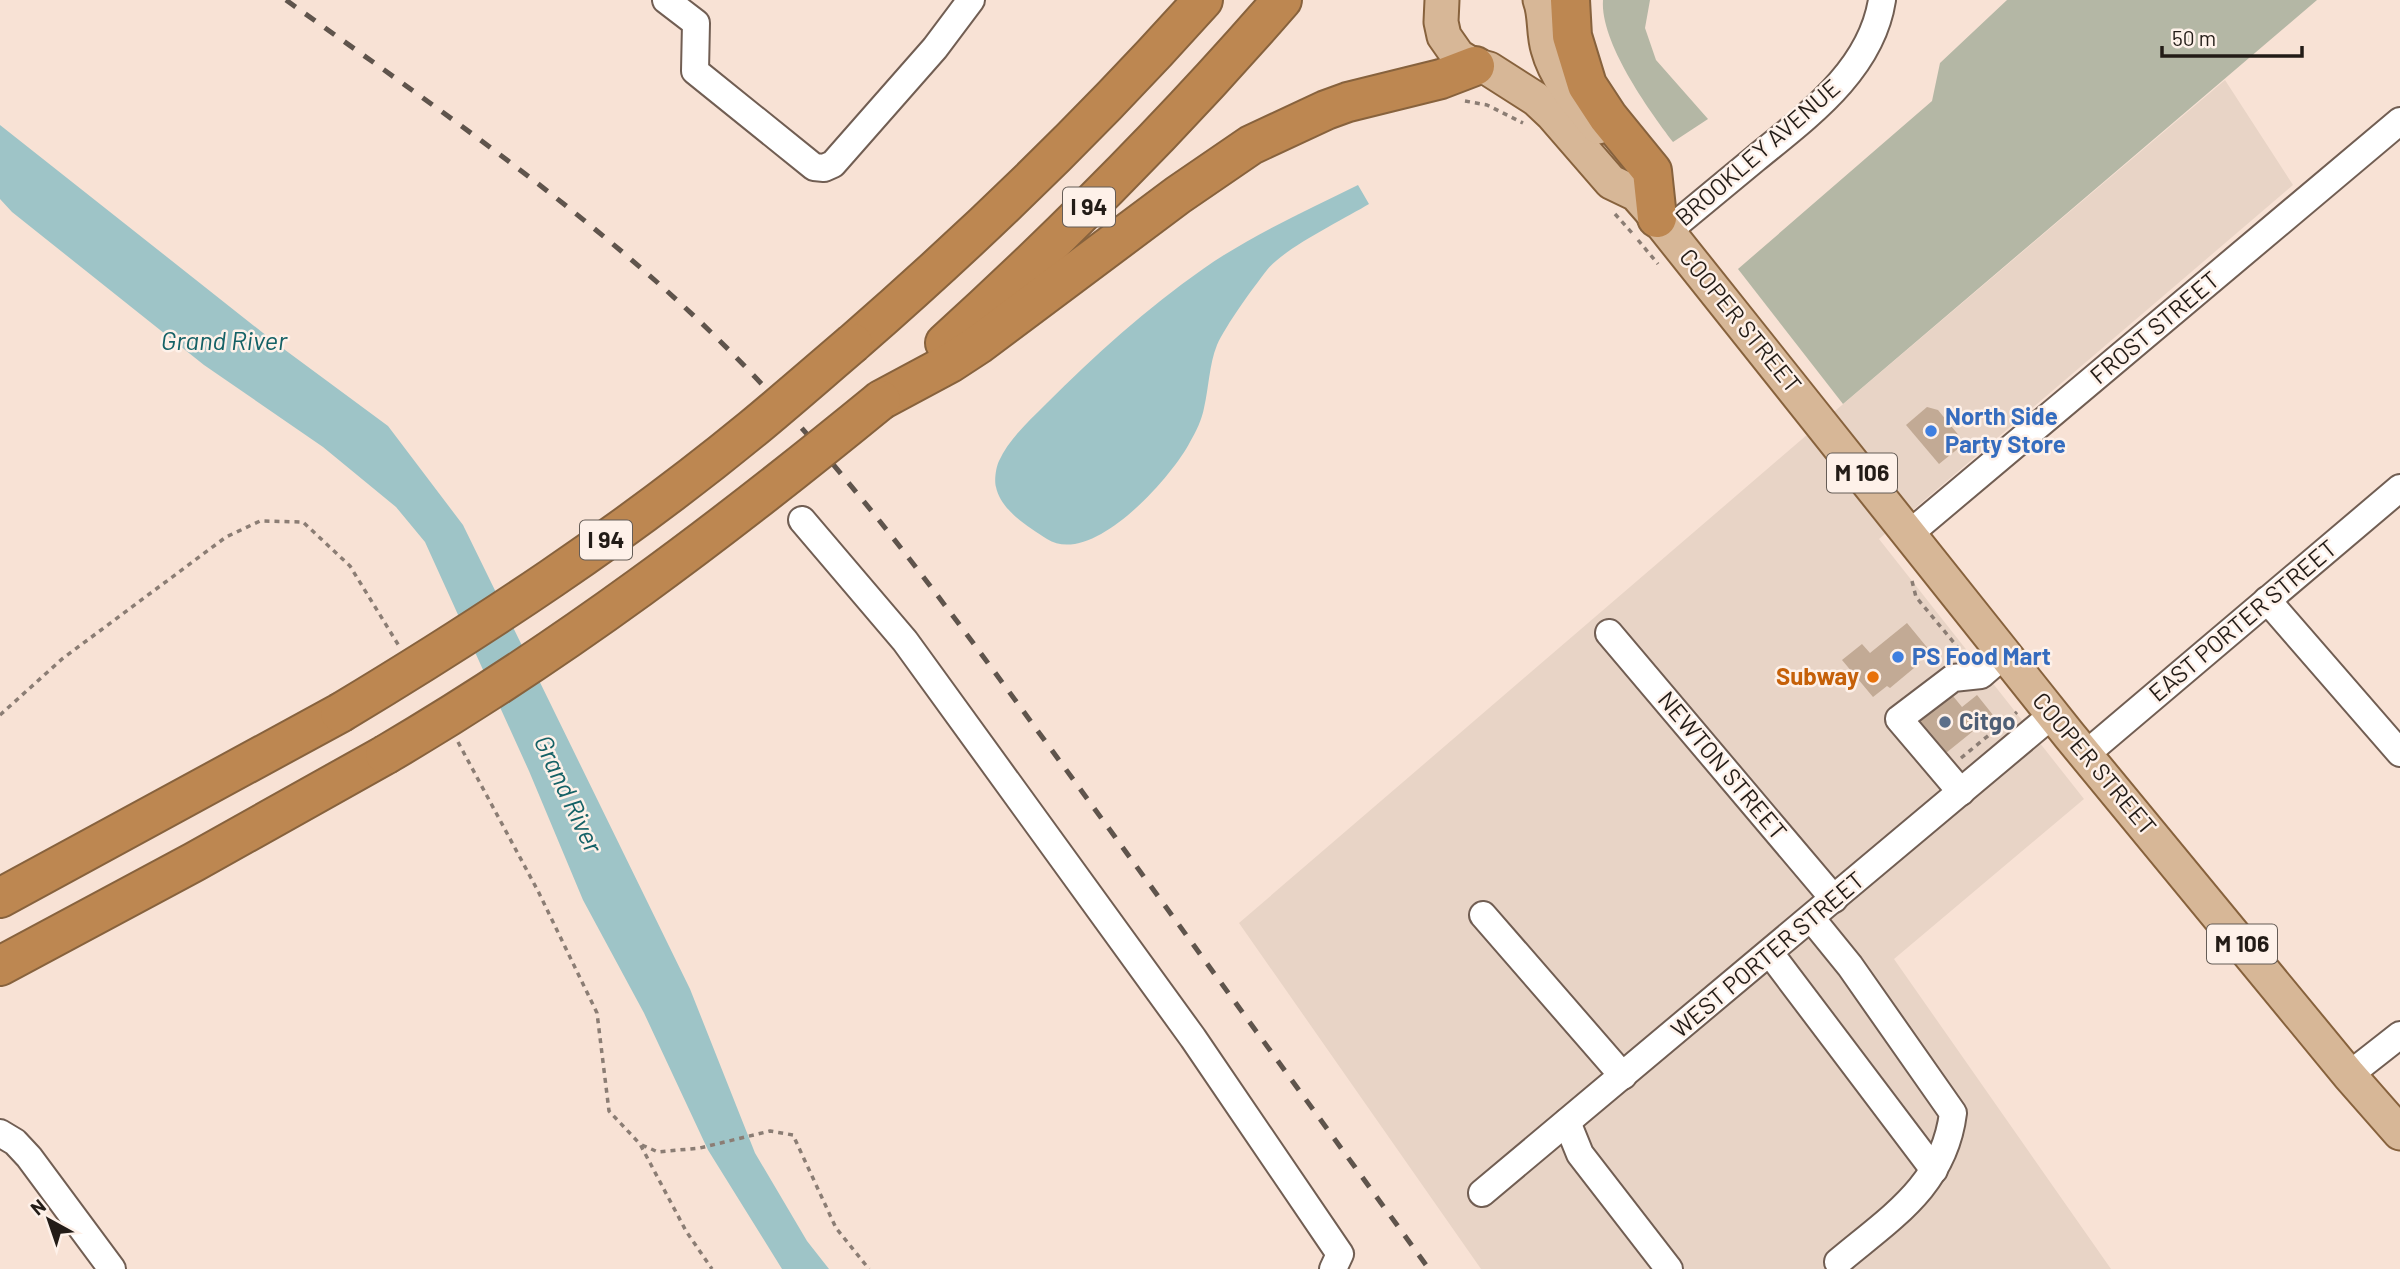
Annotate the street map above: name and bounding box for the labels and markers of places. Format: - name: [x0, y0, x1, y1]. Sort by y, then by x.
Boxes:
- place label: North Side Party Store: [1945, 401, 2066, 458]
- marker: North Side Party Store: [1923, 423, 1939, 439]
- place label: PS Food Mart: [1912, 641, 2051, 670]
- marker: PS Food Mart: [1890, 649, 1906, 665]
- place label: Subway: [1776, 661, 1859, 690]
- marker: Subway: [1865, 669, 1881, 685]
- place label: Citgo: [1959, 706, 2016, 735]
- marker: Citgo: [1937, 714, 1953, 730]

